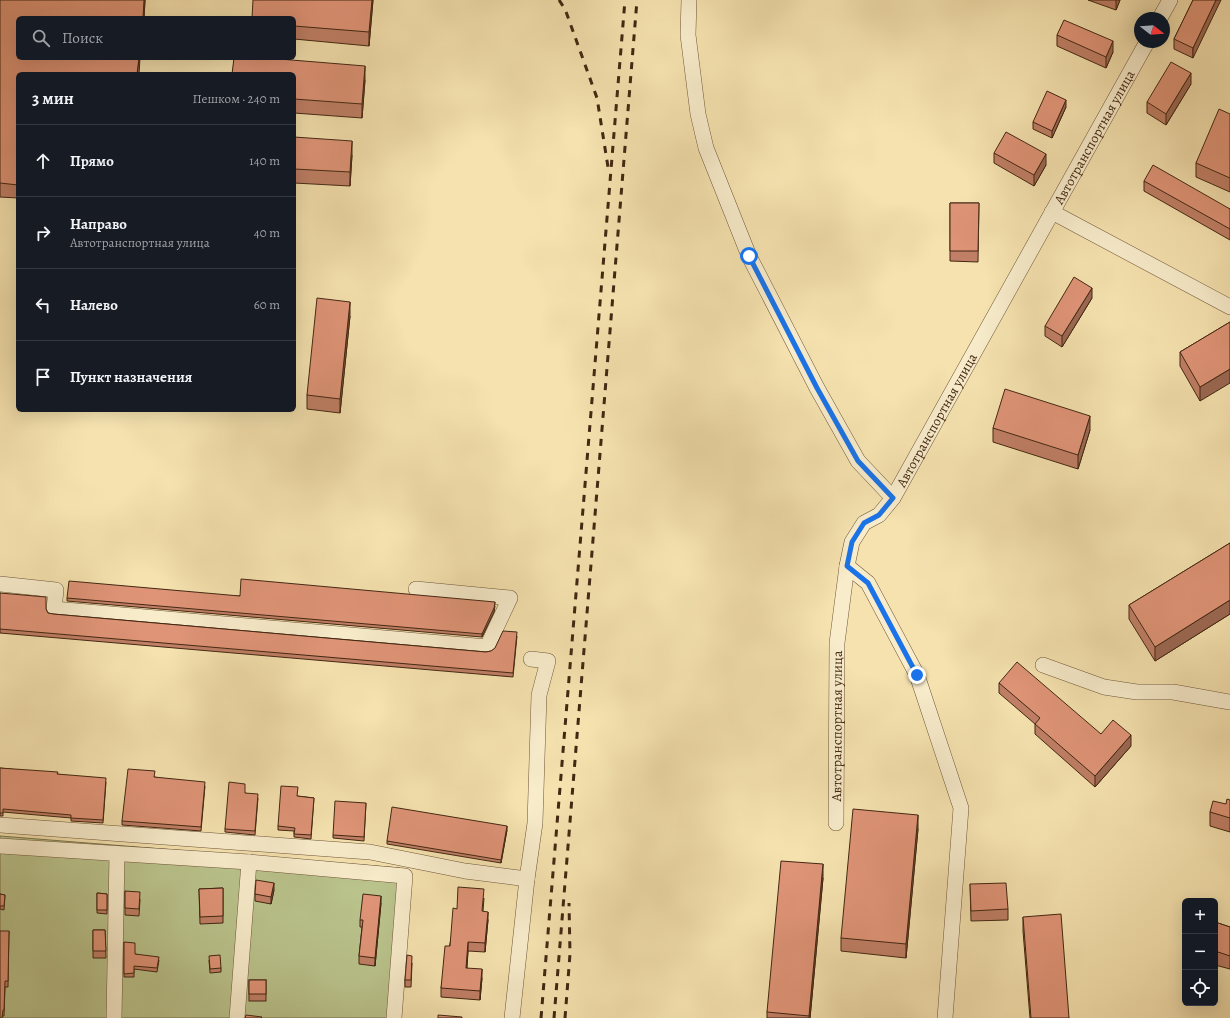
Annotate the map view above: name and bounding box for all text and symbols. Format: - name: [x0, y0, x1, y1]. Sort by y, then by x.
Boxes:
- north arrow: [1134, 12, 1170, 48]
- search box: [16, 16, 296, 60]
- icon: search: [30, 27, 52, 49]
- text: Поиск: [62, 28, 103, 48]
- street label: Автотранспортная улица: [1049, 66, 1140, 208]
- text: 3 мин: [32, 87, 74, 110]
- text: Пешком · 240 m: [193, 90, 280, 107]
- icon: ahead: [32, 150, 54, 172]
- text: Прямо: [70, 151, 114, 171]
- text: 140 m: [249, 152, 280, 169]
- text: Направо: [70, 214, 127, 234]
- icon: right: [32, 222, 54, 244]
- text: 40 m: [254, 224, 280, 241]
- text: Автотранспортная улица: [70, 234, 210, 251]
- route start: [740, 247, 758, 265]
- icon: left: [32, 294, 54, 316]
- text: Налево: [70, 295, 118, 315]
- text: 60 m: [254, 296, 280, 313]
- street label: Автотранспортная улица: [891, 349, 982, 492]
- icon: arrive: [32, 366, 54, 388]
- text: Пункт назначения: [70, 367, 192, 387]
- street label: Автотранспортная улица: [827, 650, 847, 802]
- route end: [908, 666, 926, 684]
- map controls: [1182, 898, 1218, 1006]
- button: +: [1182, 898, 1218, 934]
- button: −: [1182, 934, 1218, 970]
- button: locate: [1182, 970, 1218, 1006]

